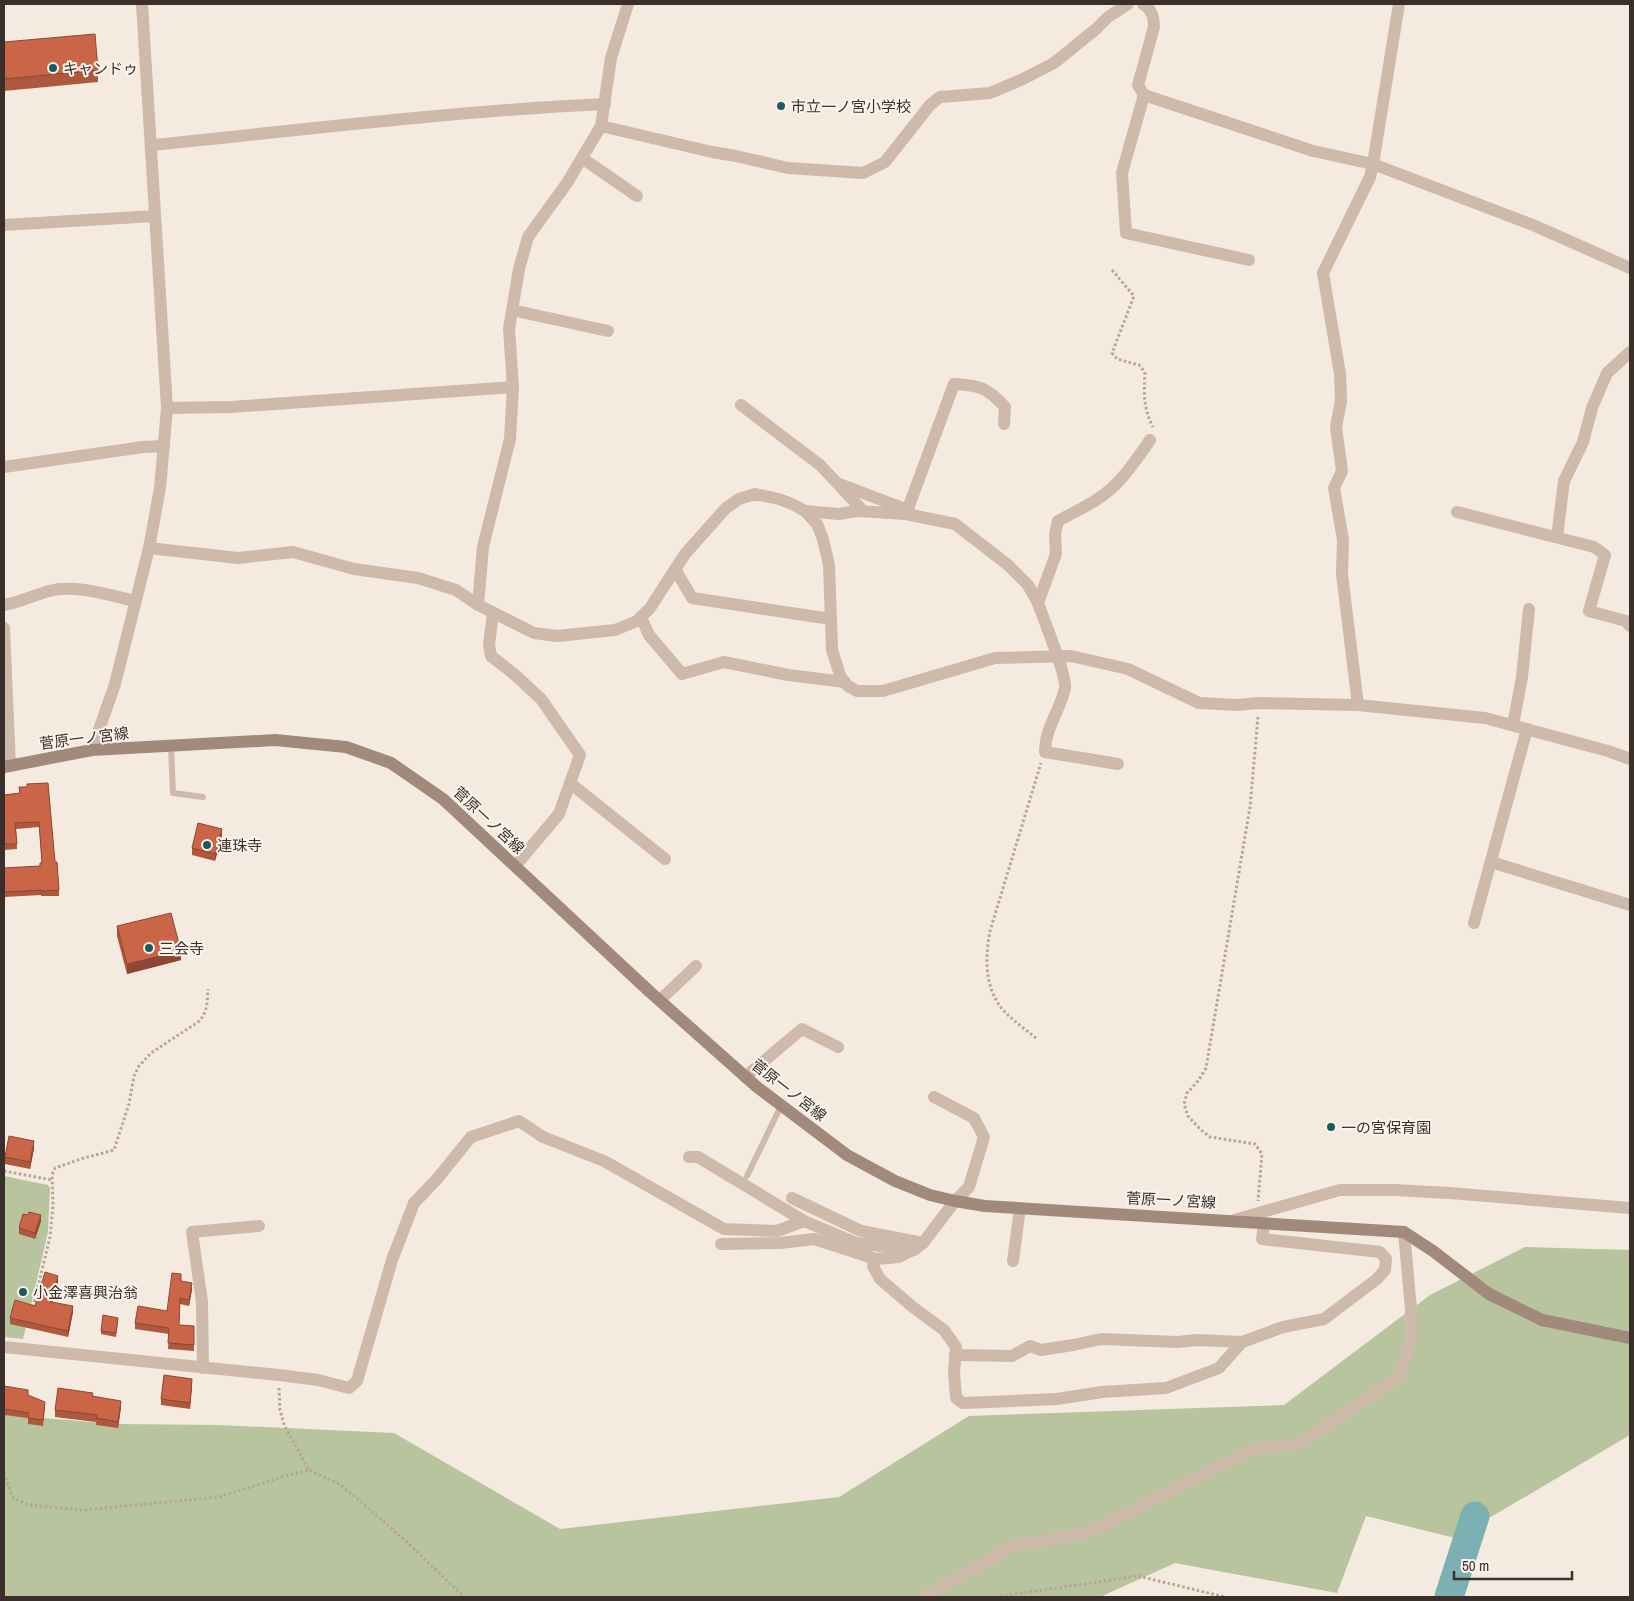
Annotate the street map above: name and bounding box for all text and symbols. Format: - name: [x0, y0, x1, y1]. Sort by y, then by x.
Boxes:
- place label: キャンドゥ: [63, 58, 138, 79]
- marker: キャンドゥ: [47, 62, 59, 74]
- place label: 市立一ノ宮小学校: [791, 96, 911, 117]
- marker: 市立一ノ宮小学校: [775, 100, 787, 112]
- street label: 菅原一ノ宮線: [38, 722, 130, 754]
- street label: 菅原一ノ宮線: [449, 782, 529, 858]
- place label: 連珠寺: [217, 835, 262, 856]
- marker: 連珠寺: [201, 839, 213, 851]
- place label: 三会寺: [159, 938, 204, 959]
- marker: 三会寺: [143, 942, 155, 954]
- street label: 菅原一ノ宮線: [747, 1054, 831, 1126]
- place label: 一の宮保育園: [1341, 1117, 1431, 1138]
- marker: 一の宮保育園: [1325, 1121, 1337, 1133]
- street label: 菅原一ノ宮線: [1126, 1187, 1216, 1213]
- place label: 小金澤喜興治翁: [33, 1282, 138, 1303]
- marker: 小金澤喜興治翁: [17, 1286, 29, 1298]
- scale bar: [1454, 1548, 1572, 1580]
- text: 50 m: [1462, 1555, 1489, 1576]

